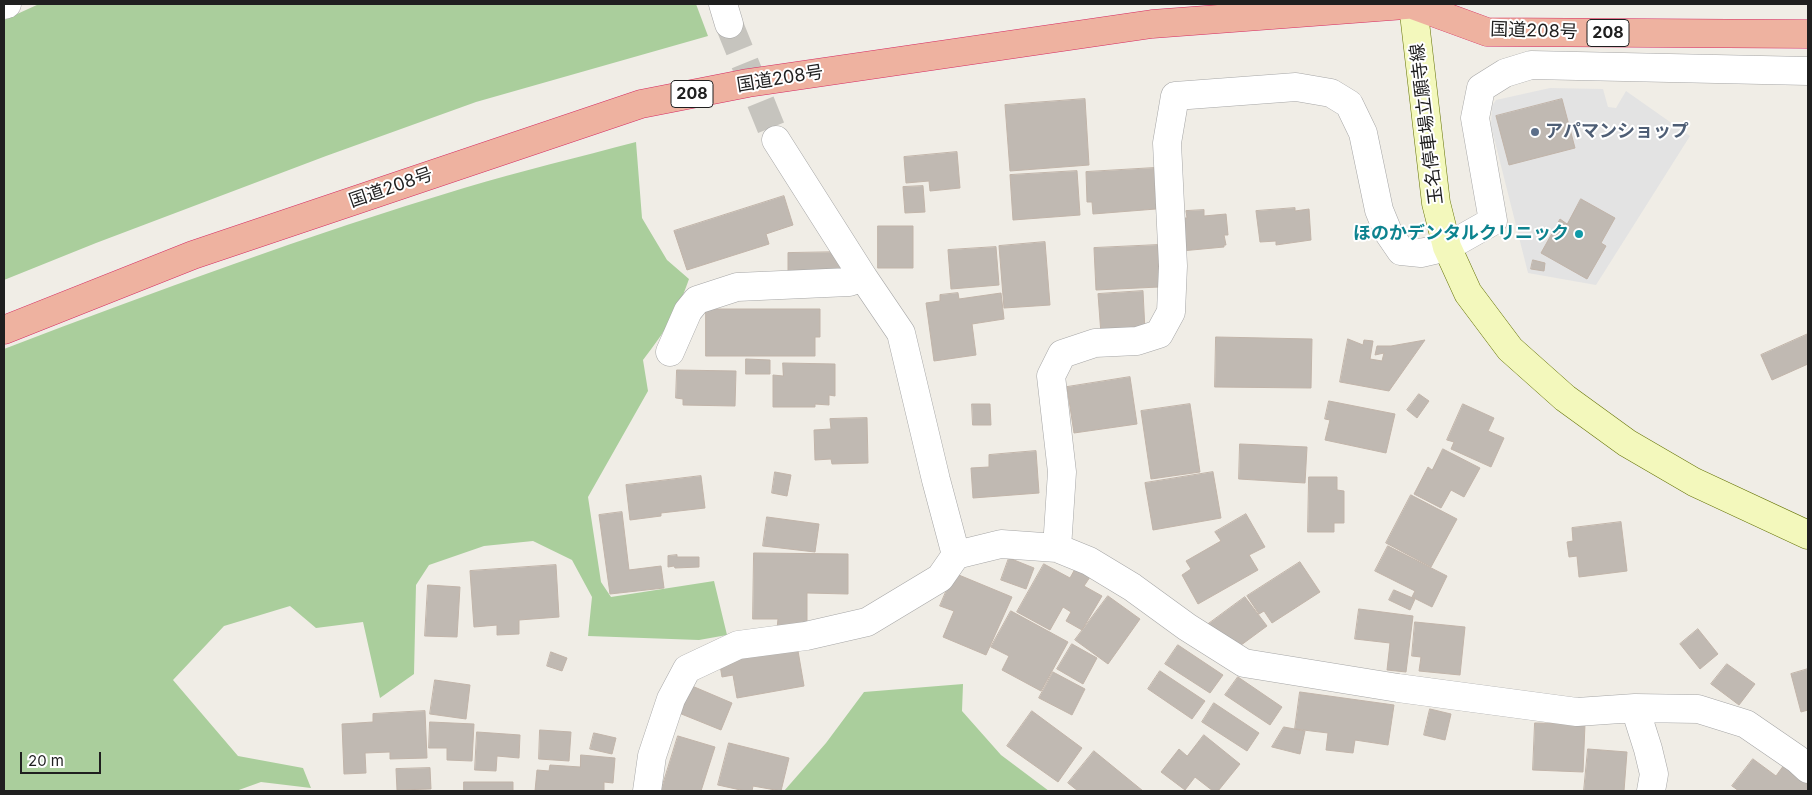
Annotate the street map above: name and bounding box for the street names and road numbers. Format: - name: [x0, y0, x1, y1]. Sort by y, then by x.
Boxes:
- street label: 国道208号: [1490, 19, 1578, 43]
- road number: 208: [1587, 19, 1629, 46]
- street label: 玉名停車場立願寺線: [1406, 42, 1448, 206]
- street label: 国道208号: [735, 61, 825, 97]
- road number: 208: [671, 80, 713, 108]
- street label: 国道208号: [346, 164, 436, 212]

